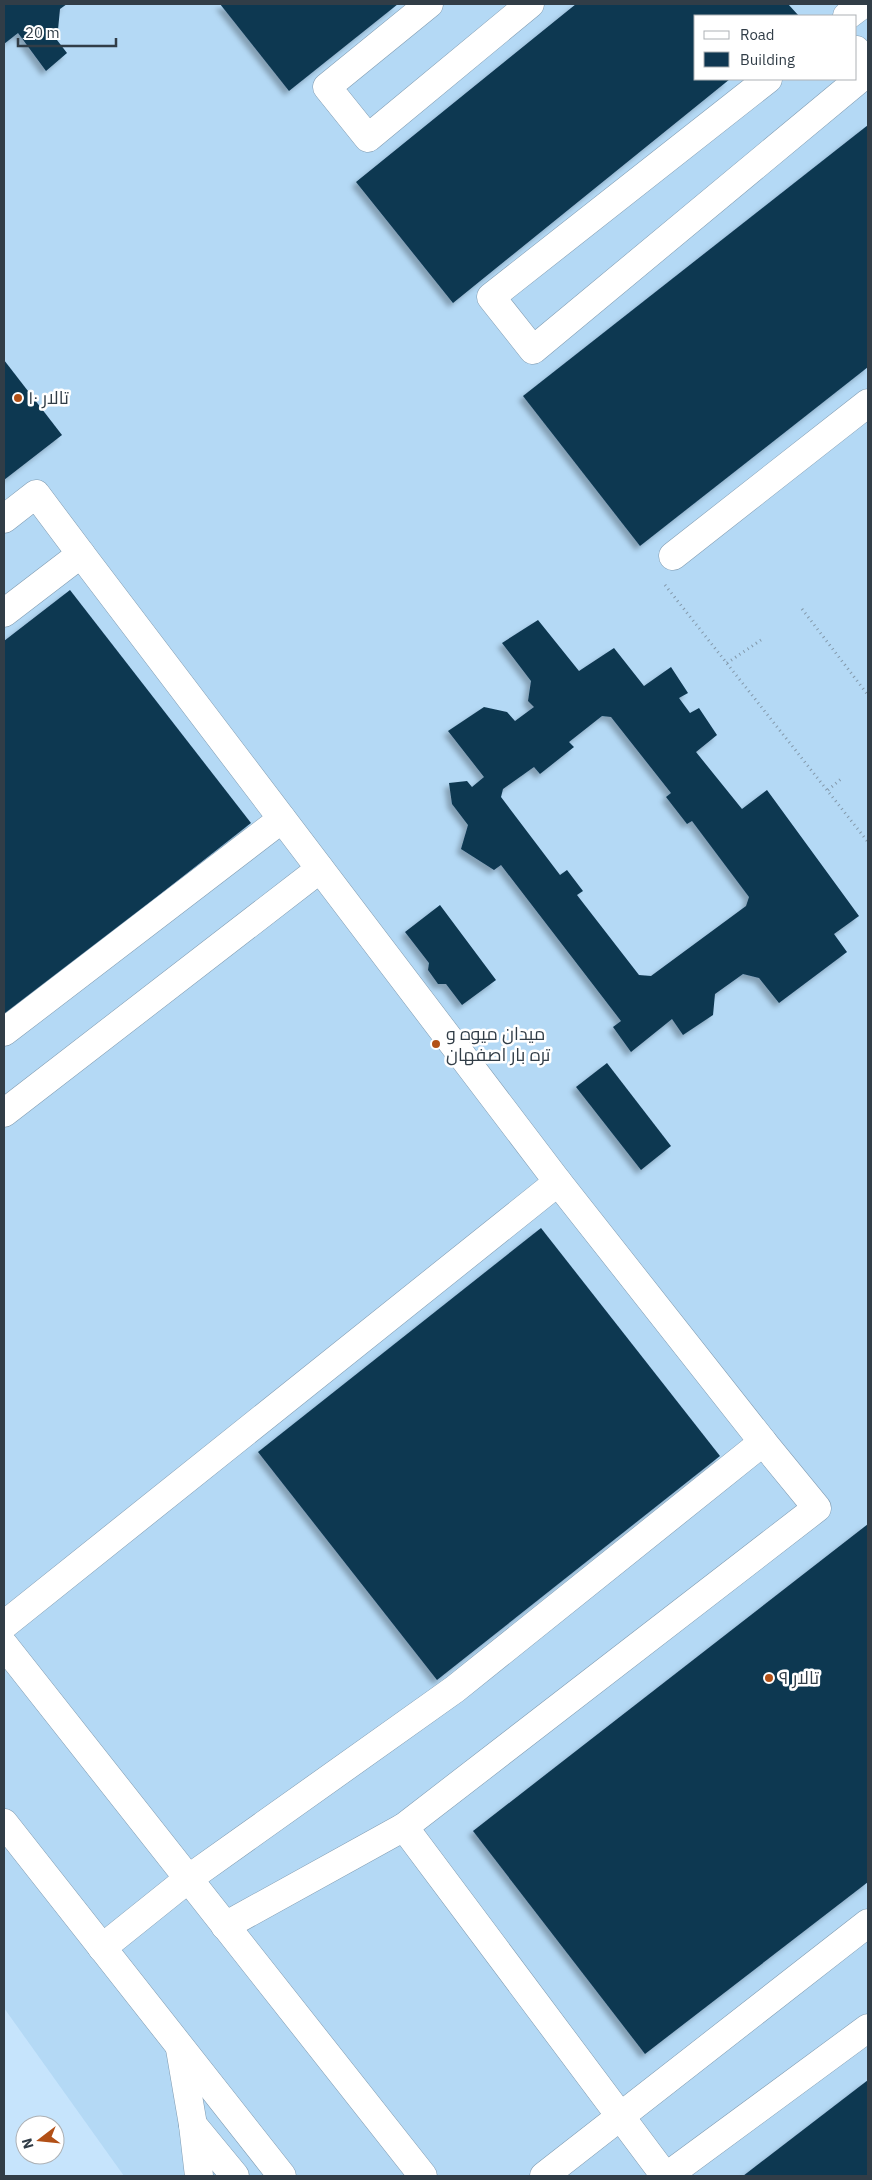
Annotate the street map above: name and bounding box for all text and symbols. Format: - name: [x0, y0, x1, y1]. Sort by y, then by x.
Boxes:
- scale bar: [18, 15, 115, 47]
- legend: [694, 15, 857, 80]
- text: 20 m: [25, 23, 60, 42]
- text: Road: [740, 25, 775, 44]
- text: Building: [740, 50, 795, 69]
- place label: تالار ۱۰: [28, 386, 69, 409]
- marker: تالار ۱۰: [12, 392, 24, 404]
- place label: میدان میوه و تره بار اصفهان: [446, 1022, 551, 1066]
- marker: میدان میوه و تره بار اصفهان: [430, 1038, 442, 1050]
- place label: تالار ۹: [779, 1666, 819, 1689]
- marker: تالار ۹: [763, 1672, 775, 1684]
- north arrow: [15, 2115, 65, 2165]
- text: N: [17, 2136, 38, 2151]

